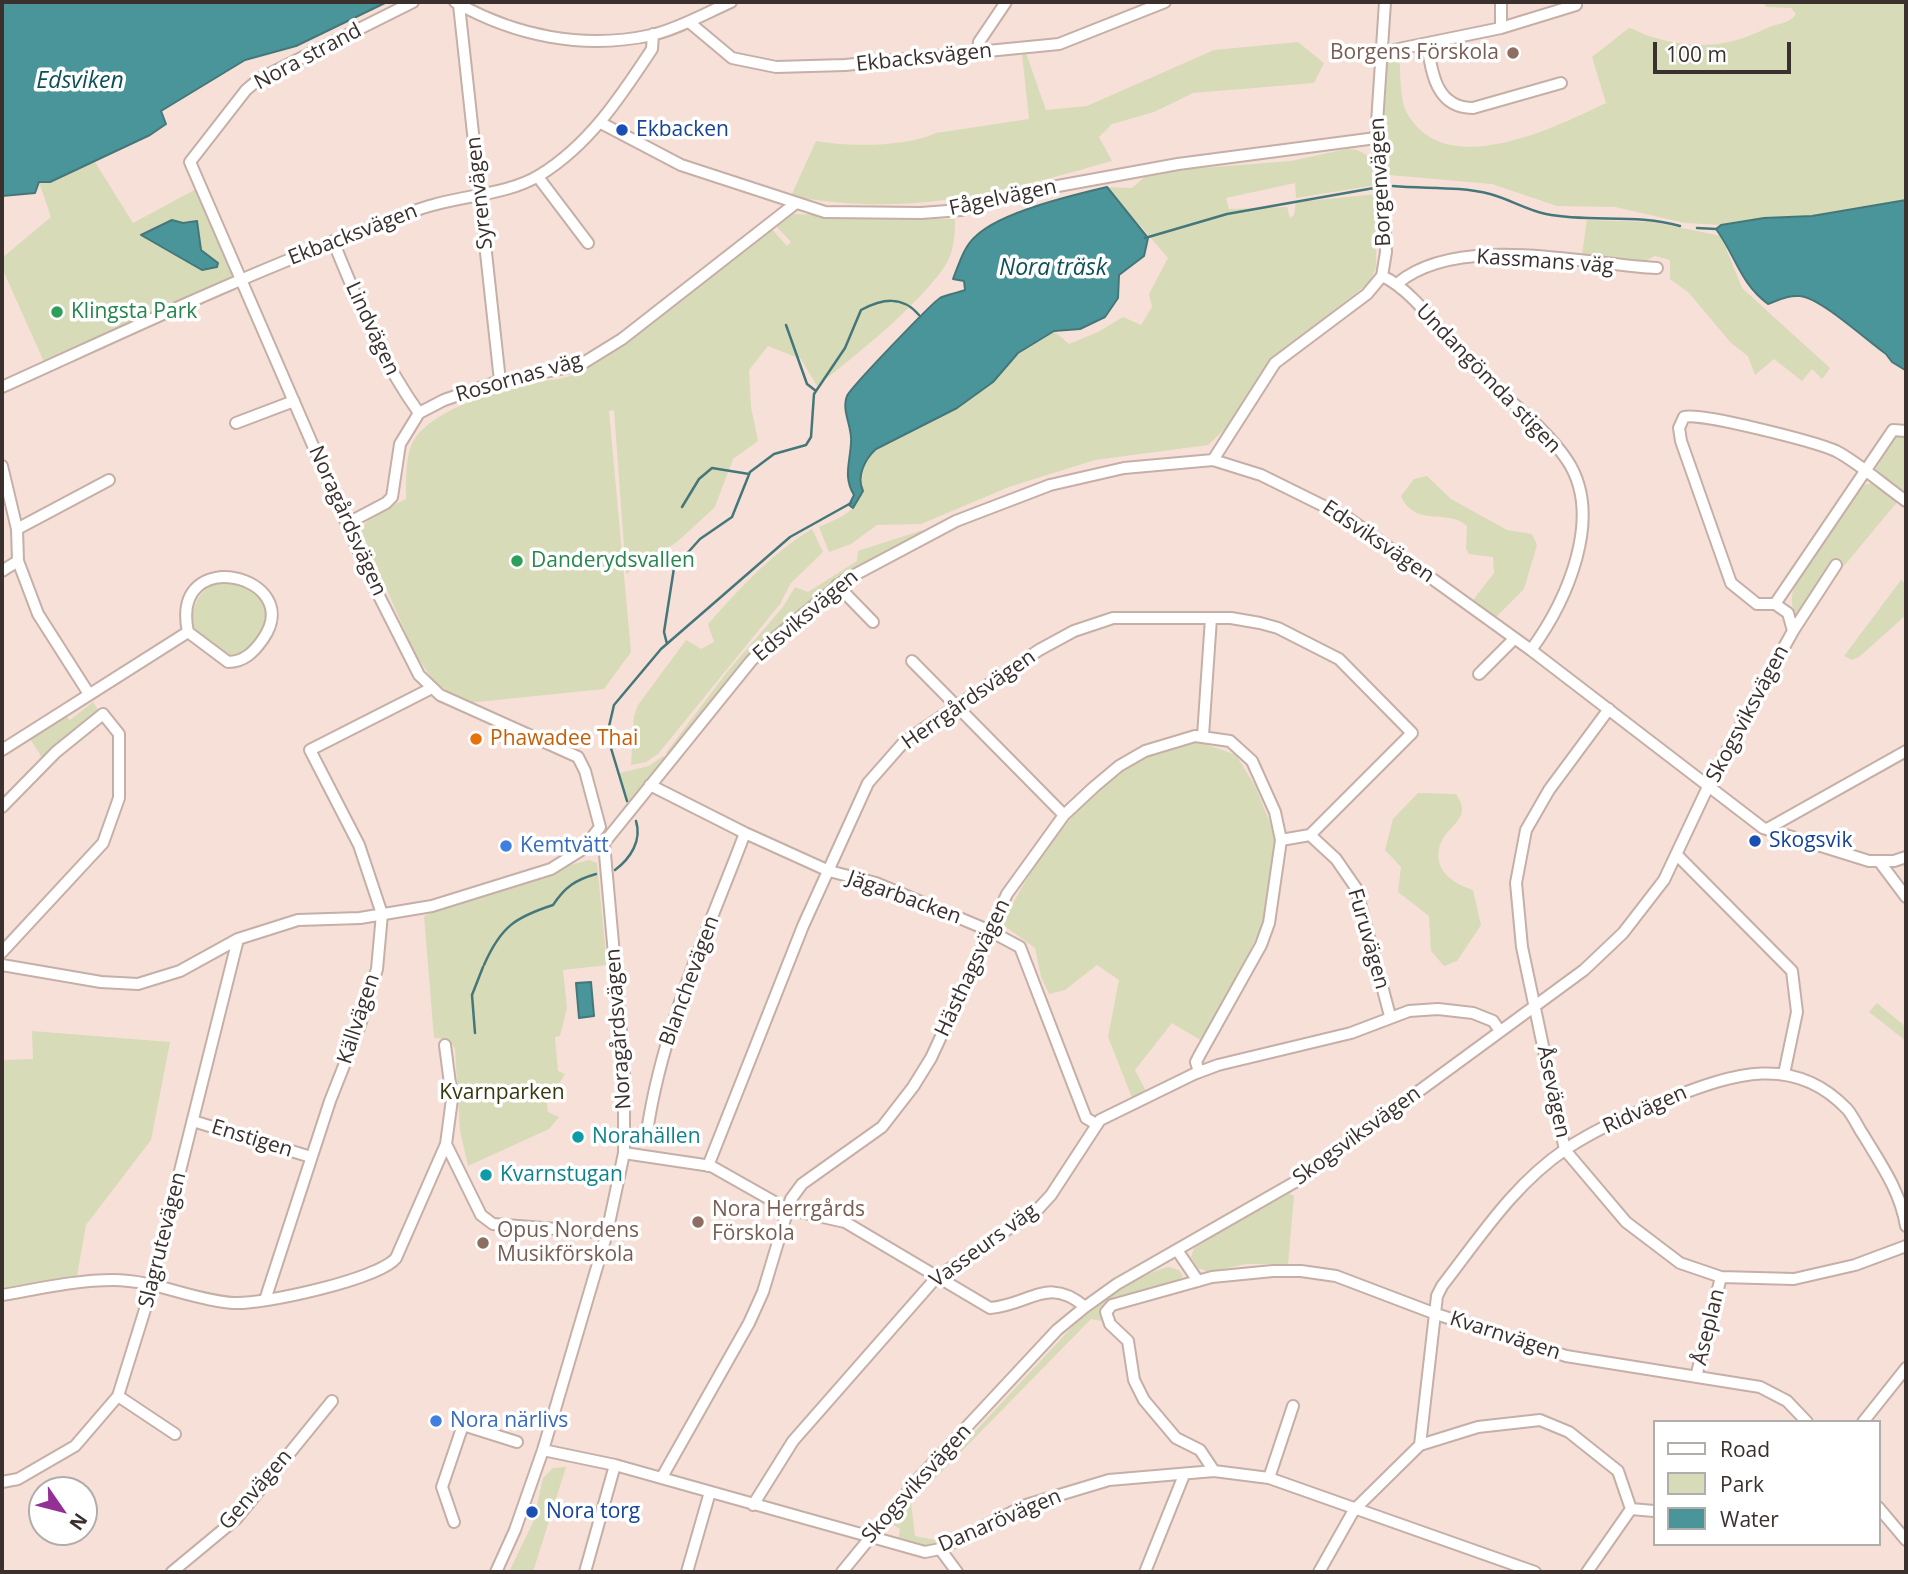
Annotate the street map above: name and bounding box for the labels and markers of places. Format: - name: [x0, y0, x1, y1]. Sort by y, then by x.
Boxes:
- place label: Borgens Förskola: [1330, 40, 1499, 66]
- marker: Borgens Förskola: [1505, 45, 1521, 61]
- place label: Ekbacken: [636, 117, 729, 143]
- marker: Ekbacken: [614, 122, 630, 138]
- place label: Klingsta Park: [71, 299, 197, 325]
- marker: Klingsta Park: [49, 304, 65, 320]
- place label: Danderydsvallen: [531, 548, 695, 574]
- marker: Danderydsvallen: [509, 553, 525, 569]
- place label: Phawadee Thai: [490, 726, 638, 752]
- marker: Phawadee Thai: [468, 731, 484, 747]
- place label: Skogsvik: [1769, 828, 1852, 854]
- place label: Kemtvätt: [520, 833, 609, 859]
- marker: Skogsvik: [1747, 833, 1763, 849]
- marker: Kemtvätt: [498, 838, 514, 854]
- place label: Norahällen: [592, 1124, 701, 1150]
- marker: Norahällen: [570, 1129, 586, 1145]
- place label: Kvarnstugan: [500, 1162, 623, 1188]
- marker: Kvarnstugan: [478, 1167, 494, 1183]
- place label: Nora Herrgårds Förskola: [712, 1197, 865, 1247]
- marker: Nora Herrgårds Förskola: [690, 1214, 706, 1230]
- place label: Opus Nordens Musikförskola: [497, 1218, 639, 1268]
- marker: Opus Nordens Musikförskola: [475, 1235, 491, 1251]
- place label: Nora närlivs: [450, 1408, 568, 1434]
- marker: Nora närlivs: [428, 1413, 444, 1429]
- place label: Nora torg: [546, 1499, 640, 1525]
- marker: Nora torg: [524, 1504, 540, 1520]

